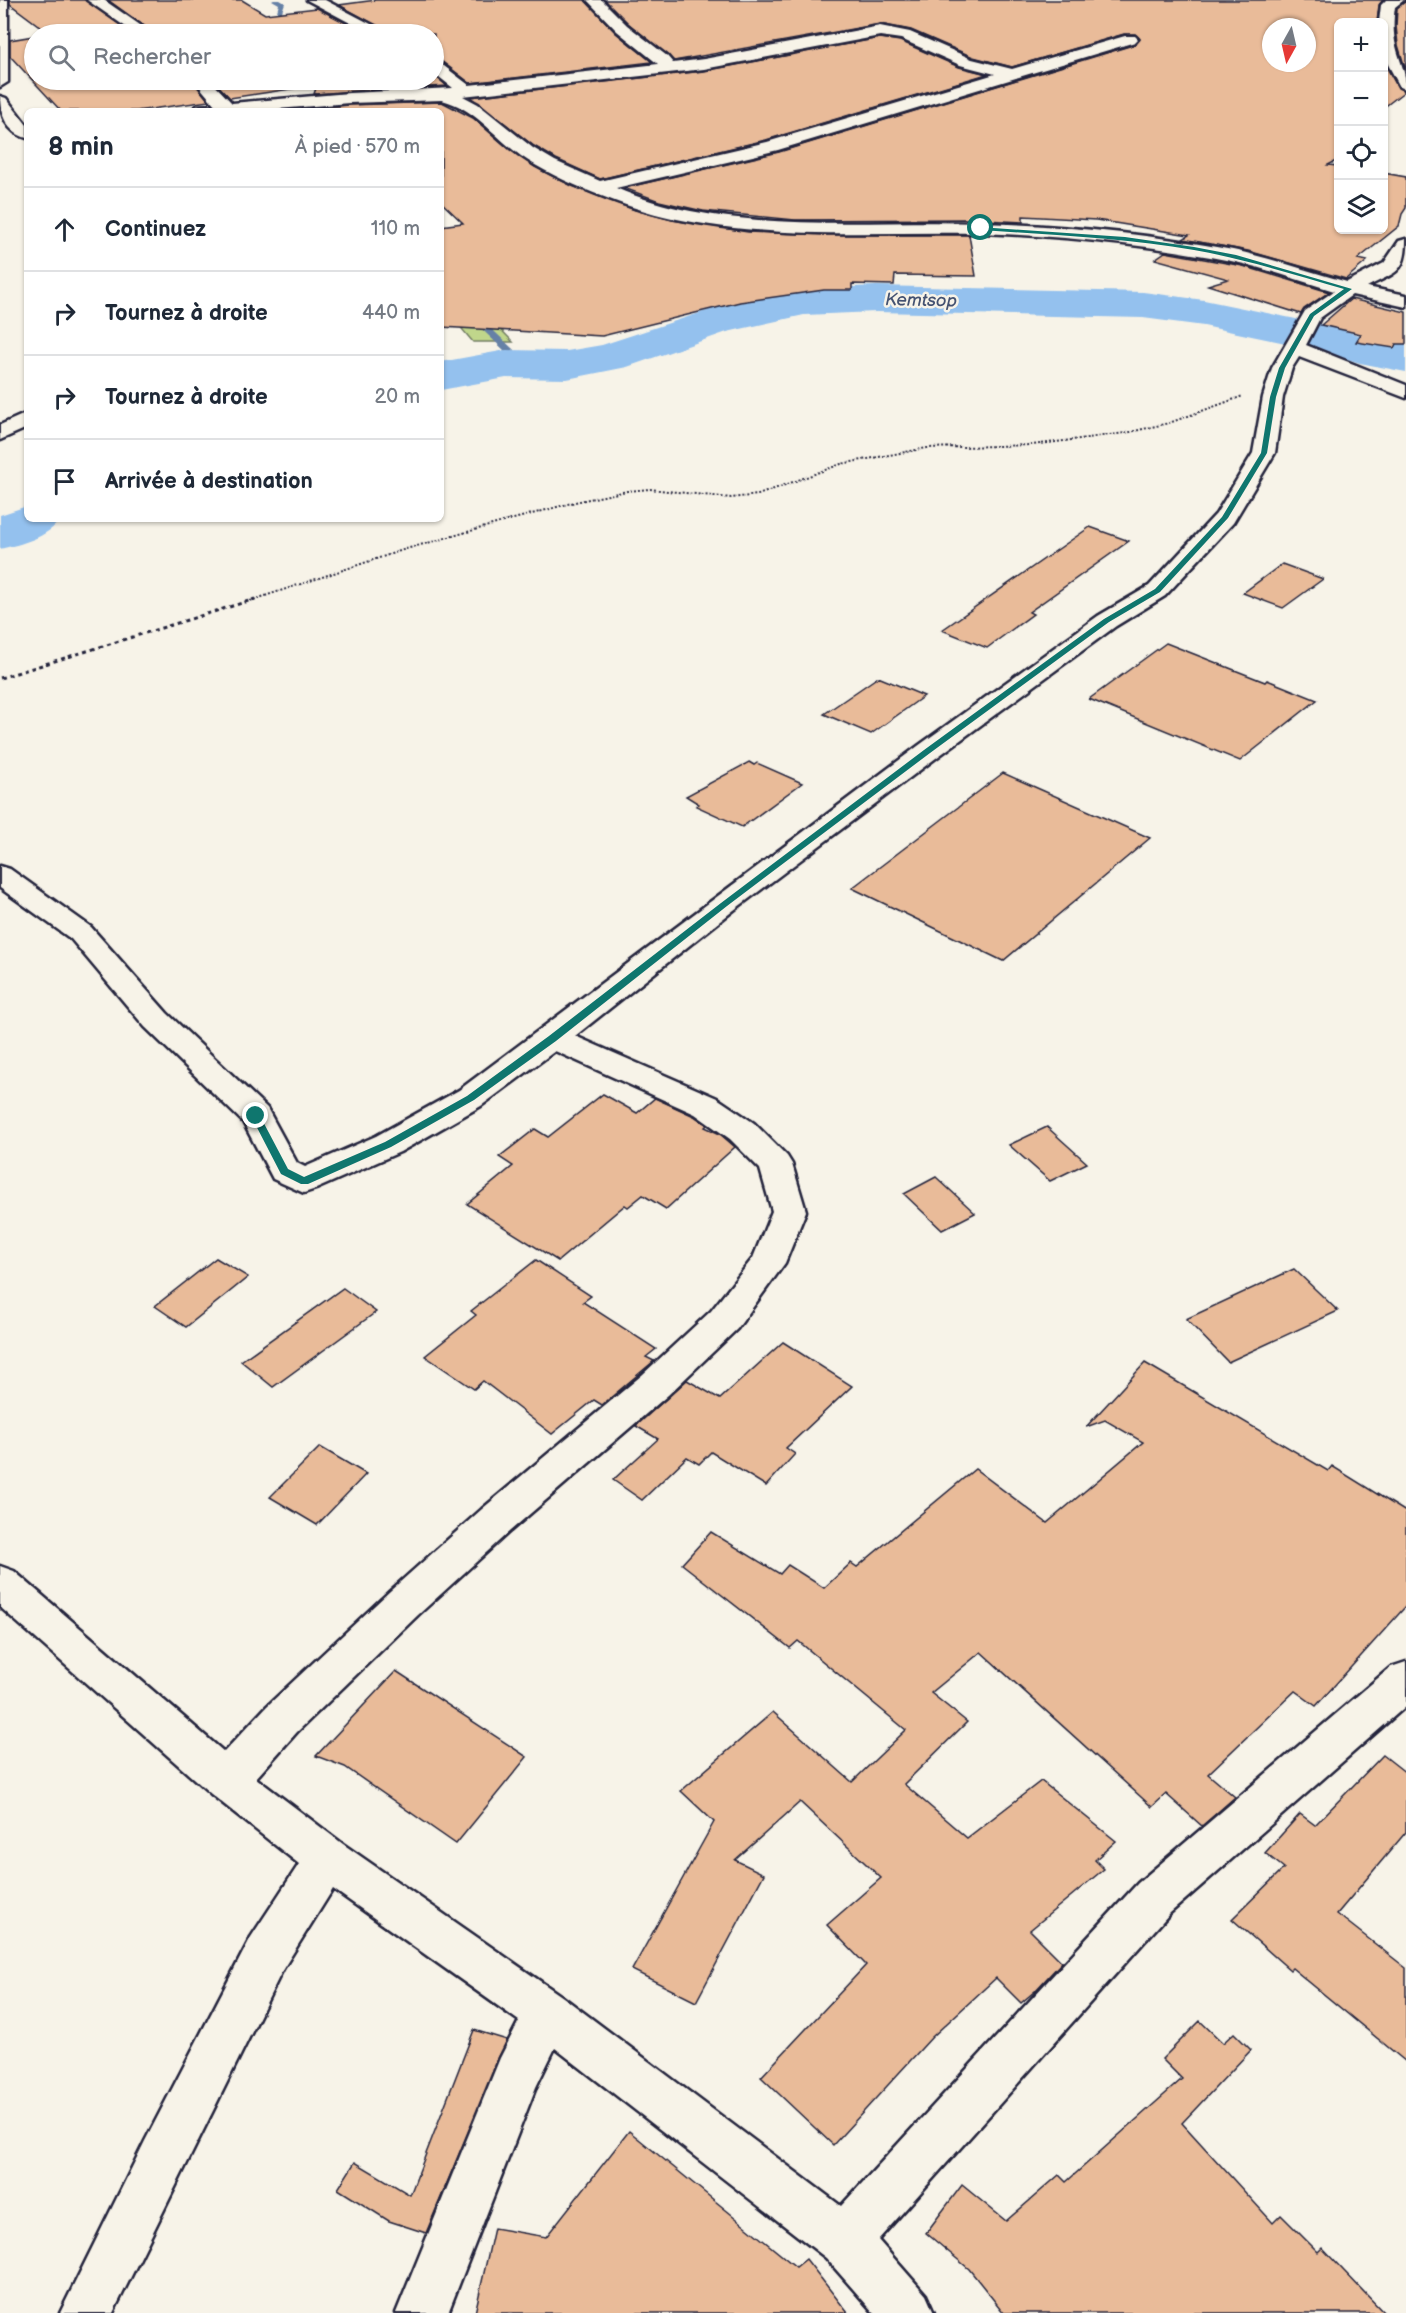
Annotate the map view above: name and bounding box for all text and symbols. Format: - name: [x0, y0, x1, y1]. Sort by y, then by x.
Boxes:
- north arrow: [1262, 18, 1316, 72]
- map controls: [1334, 18, 1388, 234]
- button: +: [1334, 18, 1388, 72]
- search box: [24, 24, 444, 90]
- icon: search: [45, 41, 78, 74]
- text: Rechercher: [93, 44, 211, 71]
- button: −: [1334, 72, 1388, 126]
- button: locate: [1334, 126, 1388, 180]
- text: 8 min: [48, 132, 114, 163]
- text: À pied · 570 m: [295, 135, 420, 159]
- button: layers: [1334, 180, 1388, 234]
- icon: ahead: [48, 213, 81, 246]
- route start: [967, 214, 993, 240]
- text: Continuez: [105, 216, 206, 243]
- text: 110 m: [371, 217, 420, 241]
- water label: Kemtsop: [885, 289, 957, 312]
- icon: right: [48, 297, 81, 330]
- text: Tournez à droite: [105, 300, 268, 327]
- text: 440 m: [362, 301, 420, 325]
- icon: right: [48, 381, 81, 414]
- text: Tournez à droite: [105, 384, 268, 411]
- text: 20 m: [375, 385, 420, 409]
- icon: arrive: [48, 465, 81, 498]
- text: Arrivée à destination: [105, 468, 313, 495]
- route end: [242, 1102, 268, 1128]

